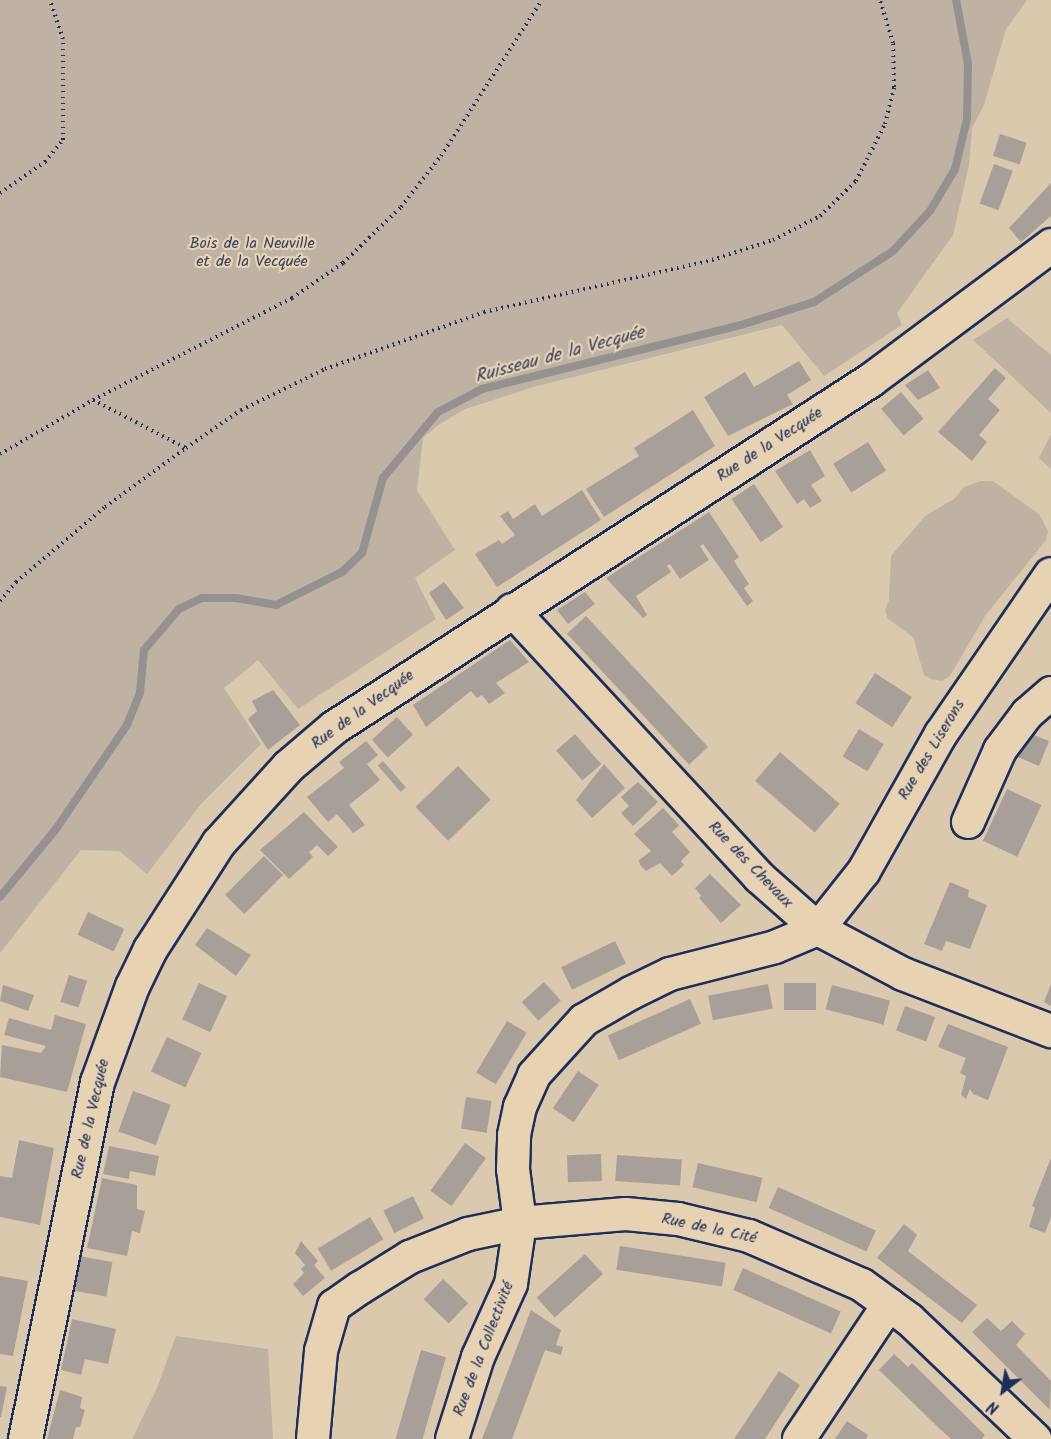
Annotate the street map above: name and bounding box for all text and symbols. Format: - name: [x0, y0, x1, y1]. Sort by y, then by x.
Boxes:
- park label: Bois de la Neuville et de la Vecquée: [189, 234, 315, 272]
- water label: Ruisseau de la Vecquée: [473, 323, 647, 389]
- street label: Rue de la Vecquée: [713, 404, 827, 486]
- street label: Rue de la Vecquée: [308, 666, 418, 754]
- street label: Rue des Liserons: [895, 696, 969, 804]
- street label: Rue des Chevaux: [704, 818, 796, 912]
- street label: Rue de la Vecquée: [68, 1057, 114, 1181]
- street label: Rue de la Cité: [660, 1210, 758, 1248]
- street label: Rue de la Collectivité: [449, 1279, 519, 1419]
- north arrow: [973, 1361, 1033, 1421]
- text: N: [983, 1394, 1004, 1420]

